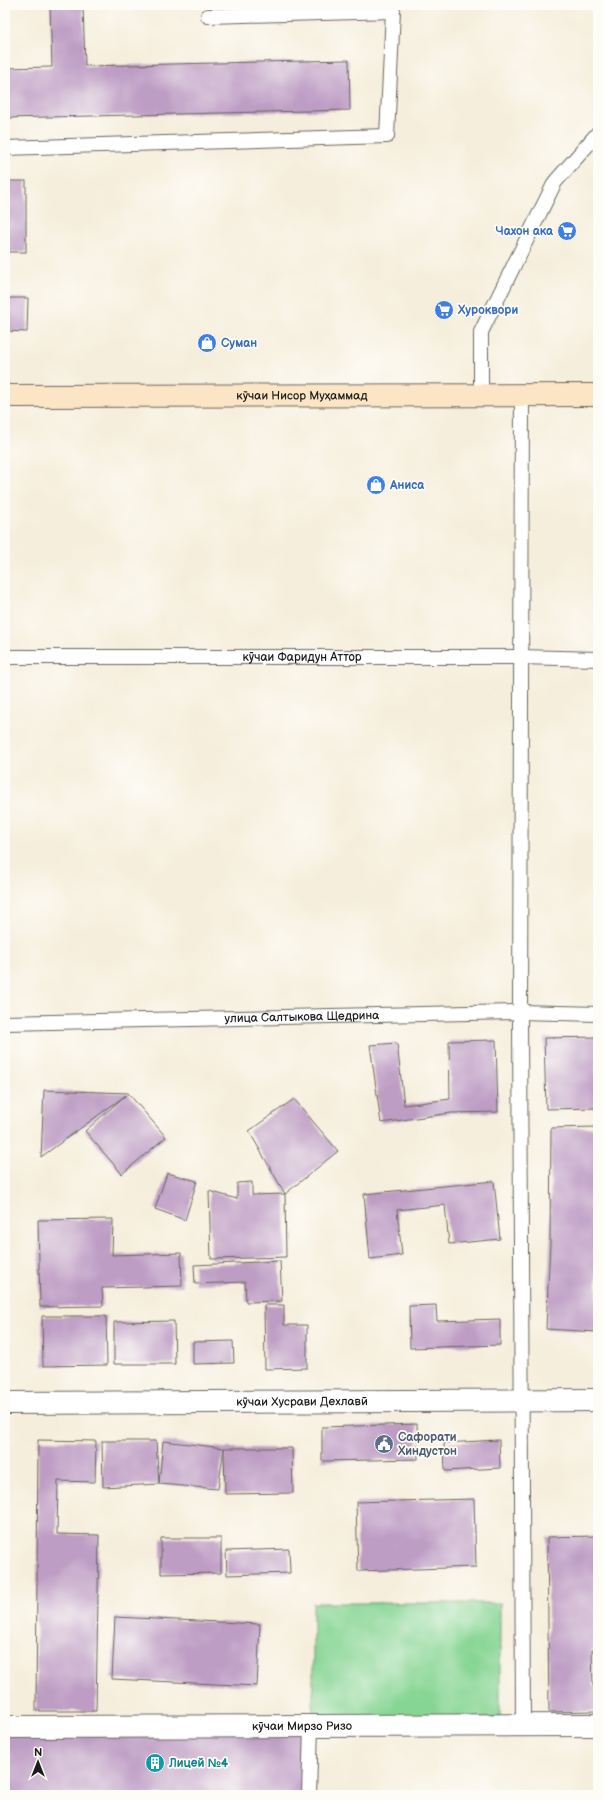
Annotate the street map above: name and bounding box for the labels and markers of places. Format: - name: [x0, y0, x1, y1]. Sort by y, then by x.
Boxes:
- supermarket icon: Чахон ака: [556, 220, 578, 242]
- place label: Чахон ака: [496, 224, 554, 239]
- supermarket icon: Хуроквори: [433, 299, 455, 321]
- place label: Хуроквори: [457, 303, 518, 318]
- shop icon: Суман: [196, 332, 218, 354]
- place label: Суман: [221, 336, 257, 351]
- shop icon: Аниса: [365, 474, 387, 496]
- place label: Аниса: [389, 478, 425, 493]
- place label: Сафорати Хиндустон: [397, 1430, 457, 1459]
- public building icon: Сафорати Хиндустон: [373, 1433, 395, 1455]
- building icon: Лицей №4: [144, 1752, 166, 1774]
- place label: Лицей №4: [168, 1756, 228, 1771]

